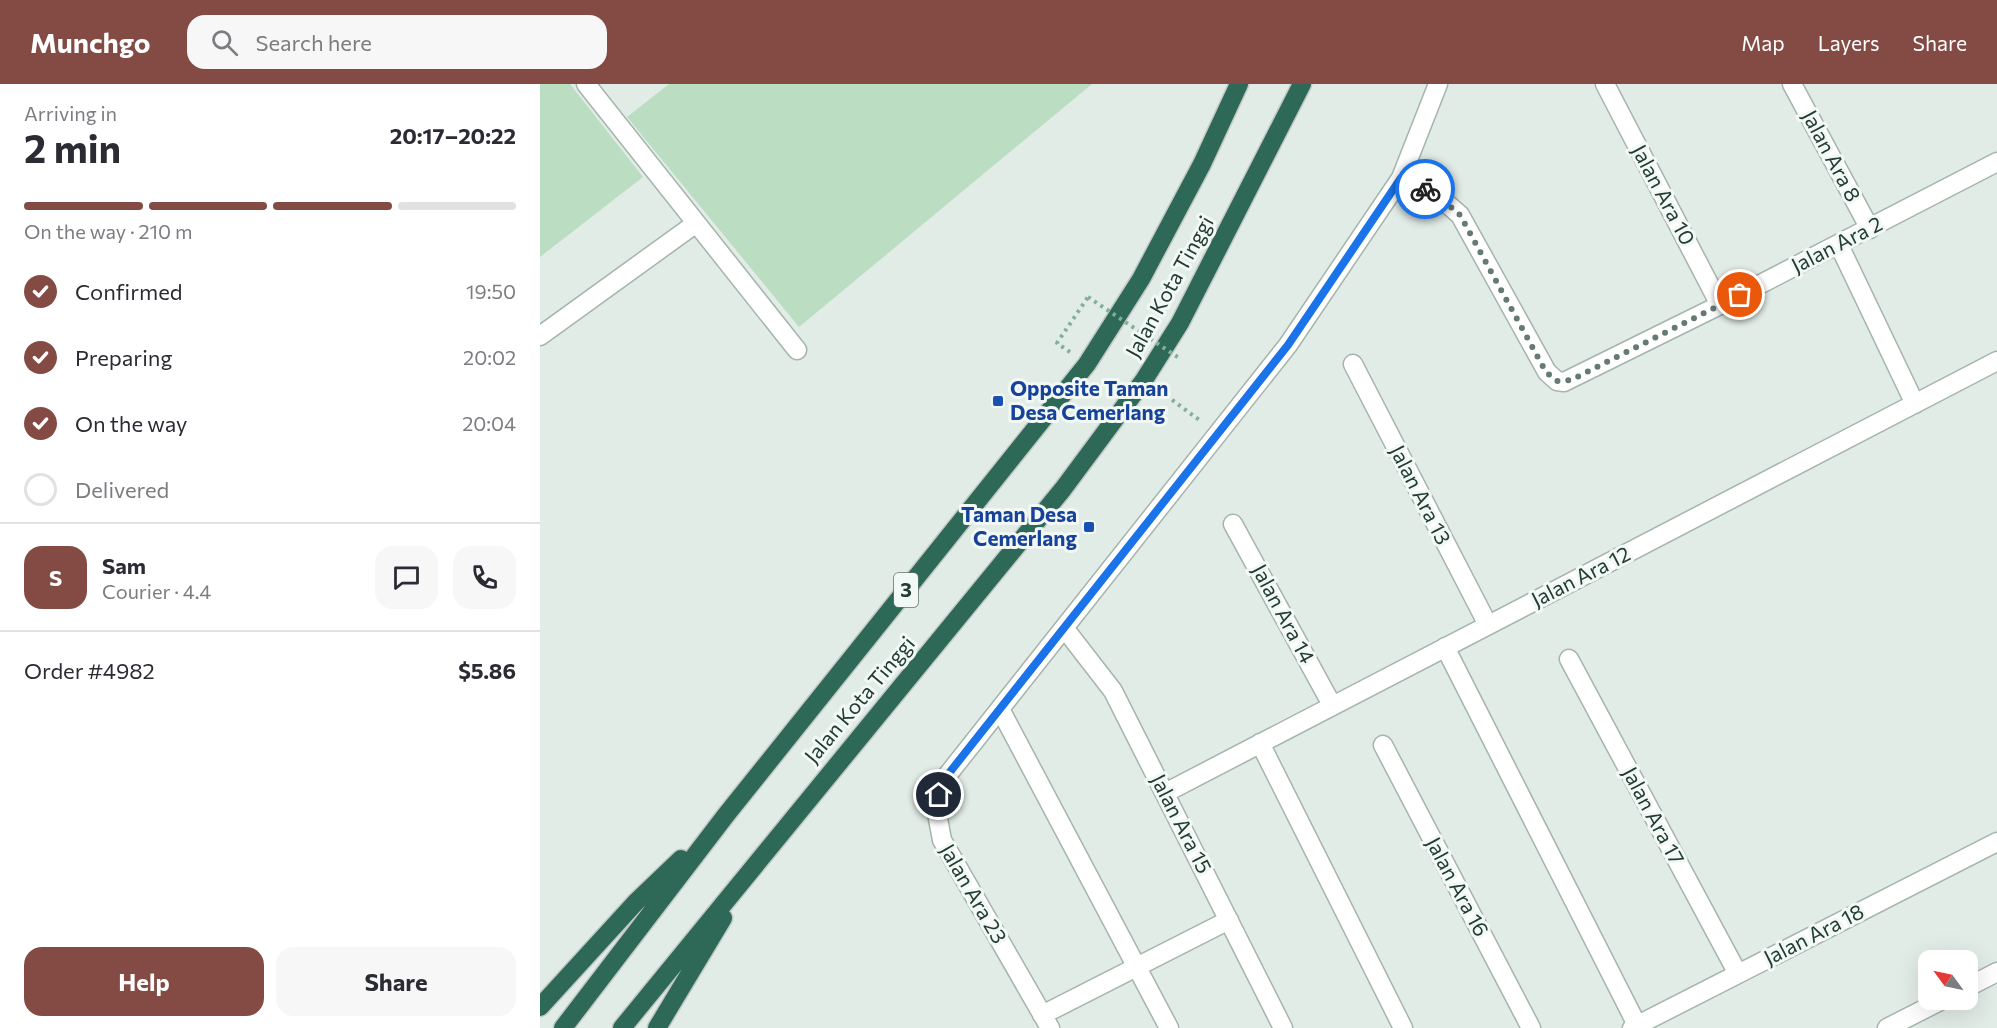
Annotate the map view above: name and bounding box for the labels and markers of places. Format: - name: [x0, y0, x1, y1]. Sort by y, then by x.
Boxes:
- pin: [1714, 269, 1765, 320]
- place label: Opposite Taman Desa Cemerlang: [1010, 375, 1169, 424]
- marker: Opposite Taman Desa Cemerlang: [991, 394, 1005, 408]
- place label: Taman Desa Cemerlang: [961, 501, 1077, 550]
- marker: Taman Desa Cemerlang: [1082, 520, 1096, 534]
- pin: [913, 769, 964, 820]

